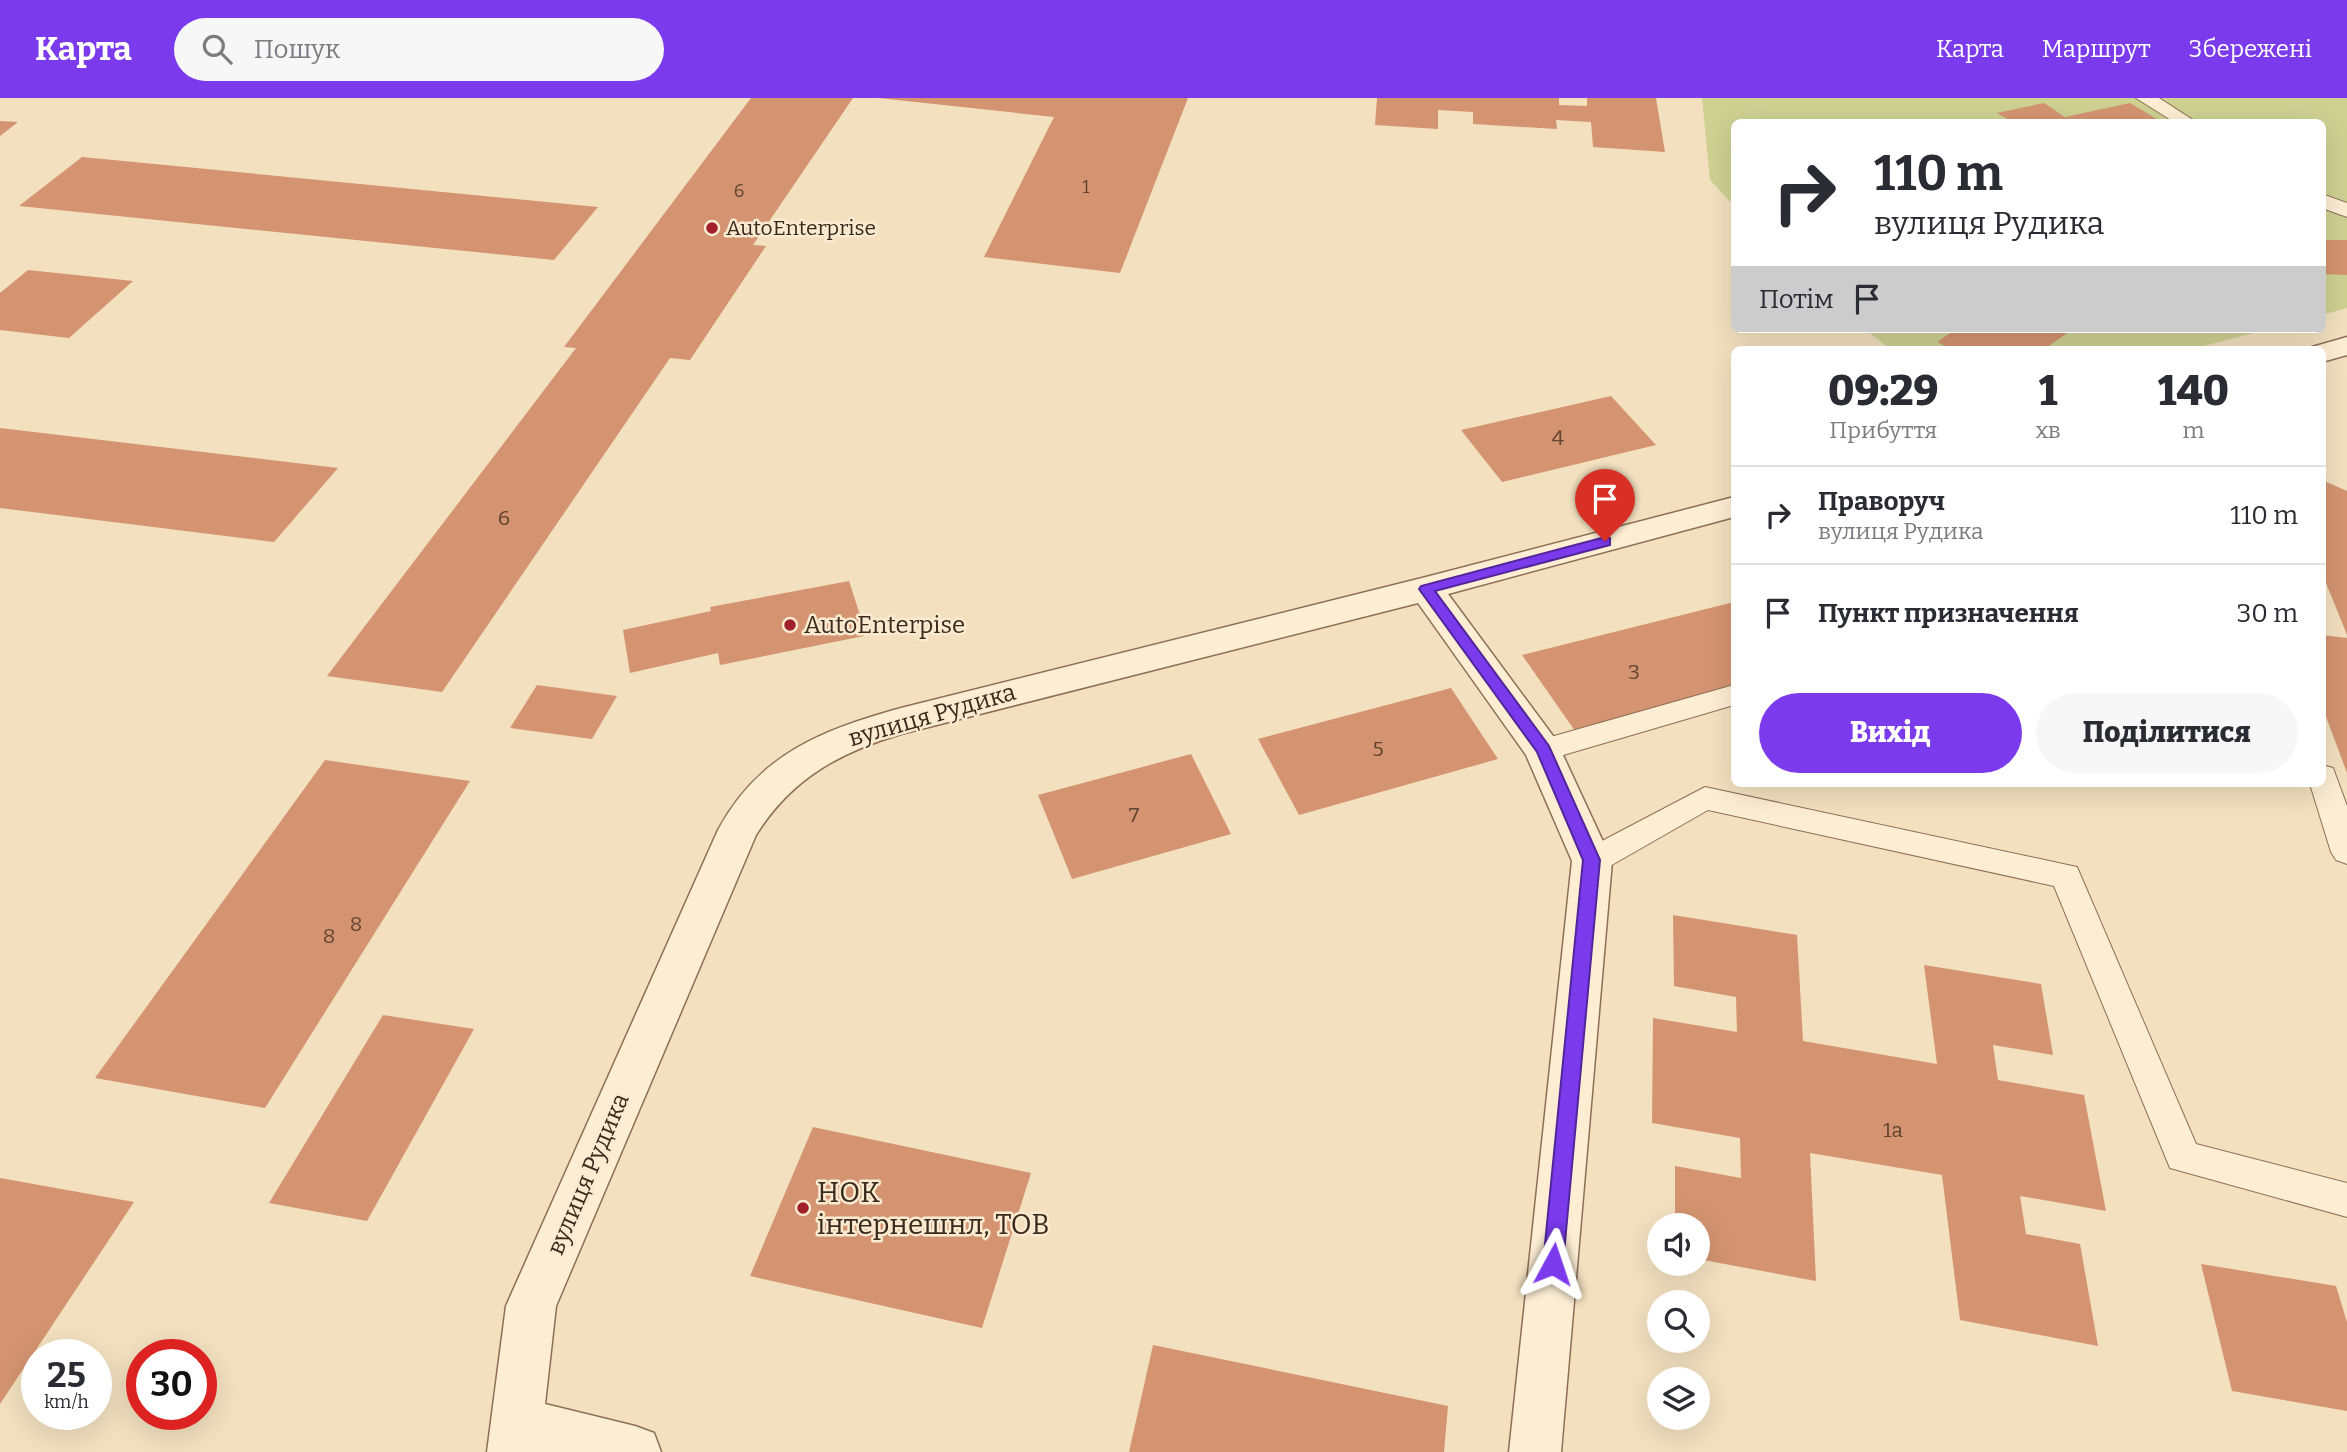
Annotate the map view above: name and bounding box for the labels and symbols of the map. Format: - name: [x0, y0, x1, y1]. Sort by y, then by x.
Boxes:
- house number: 1: [1082, 176, 1090, 198]
- house number: 6: [734, 180, 744, 202]
- place label: AutoEnterprise: [726, 215, 876, 241]
- marker: AutoEnterprise: [704, 220, 720, 236]
- house number: 4: [1552, 425, 1564, 451]
- pin: [1575, 469, 1635, 541]
- house number: 6: [498, 505, 510, 531]
- place label: AutoEnterpise: [804, 611, 965, 639]
- marker: AutoEnterpise: [782, 617, 798, 633]
- house number: 3: [1628, 659, 1640, 685]
- street label: вулиця Рудика: [845, 678, 1019, 752]
- house number: 5: [1372, 736, 1384, 762]
- house number: 7: [1129, 802, 1140, 828]
- house number: 8: [350, 911, 362, 937]
- house number: 8: [323, 923, 335, 949]
- street label: вулиця Рудика: [541, 1089, 635, 1259]
- house number: 1а: [1883, 1117, 1904, 1143]
- place label: НОК інтернешнл, ТОВ: [817, 1176, 1050, 1241]
- marker: НОК інтернешнл, ТОВ: [795, 1200, 811, 1216]
- position arrow: [1516, 1227, 1590, 1301]
- speed limit sign: 30: [126, 1339, 217, 1430]

